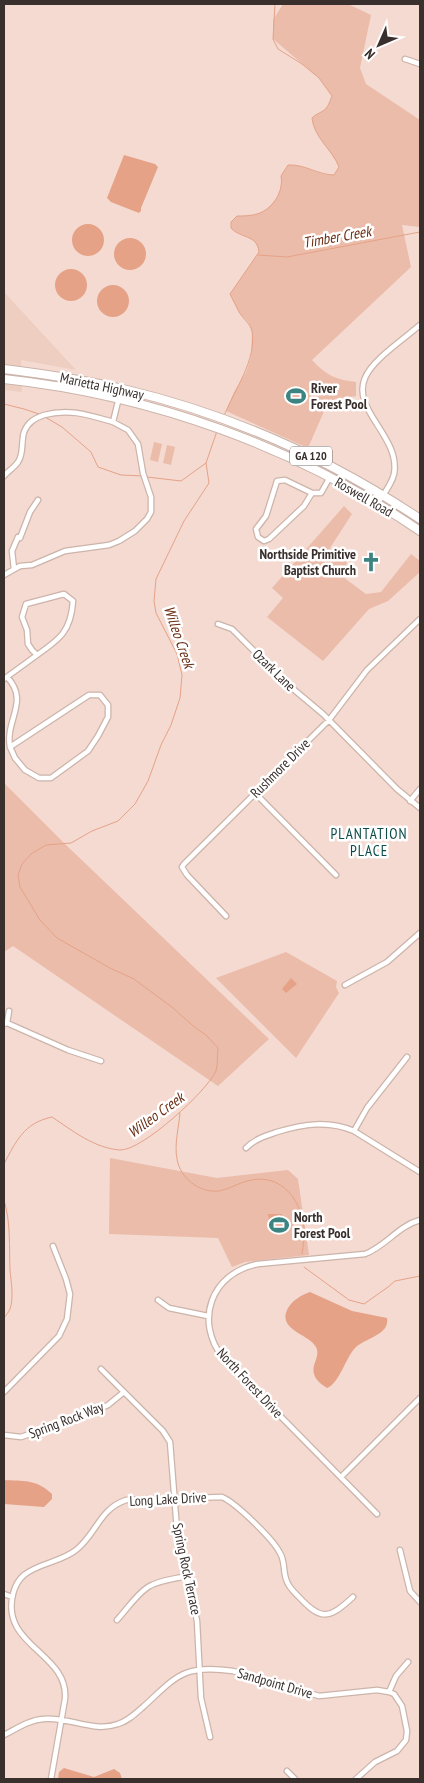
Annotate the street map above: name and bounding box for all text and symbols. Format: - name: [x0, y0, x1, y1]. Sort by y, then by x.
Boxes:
- north arrow: [354, 20, 404, 70]
- text: N: [361, 45, 379, 63]
- water label: Timber Creek: [301, 221, 374, 252]
- street label: Marietta Highway: [58, 368, 146, 404]
- place label: River Forest Pool: [311, 379, 368, 413]
- sports icon: River Forest Pool: [285, 385, 307, 407]
- road number: GA 120: [290, 446, 332, 466]
- street label: Roswell Road: [332, 473, 396, 521]
- place label: Northside Primitive Baptist Church: [259, 545, 356, 579]
- church icon: Northside Primitive Baptist Church: [360, 551, 382, 573]
- water label: Willeo Creek: [160, 603, 200, 673]
- street label: Ozark Lane: [249, 645, 300, 695]
- street label: Rushmore Drive: [246, 734, 314, 802]
- district label: PLANTATION PLACE: [331, 824, 407, 860]
- water label: Willeo Creek: [124, 1087, 189, 1141]
- place label: North Forest Pool: [294, 1208, 351, 1242]
- sports icon: North Forest Pool: [268, 1214, 290, 1236]
- street label: North Forest Drive: [213, 1344, 287, 1422]
- street label: Spring Rock Way: [26, 1397, 107, 1443]
- street label: Long Lake Drive: [129, 1488, 207, 1510]
- street label: Spring Rock Terrace: [168, 1521, 206, 1617]
- street label: Sandpoint Drive: [235, 1664, 315, 1702]

